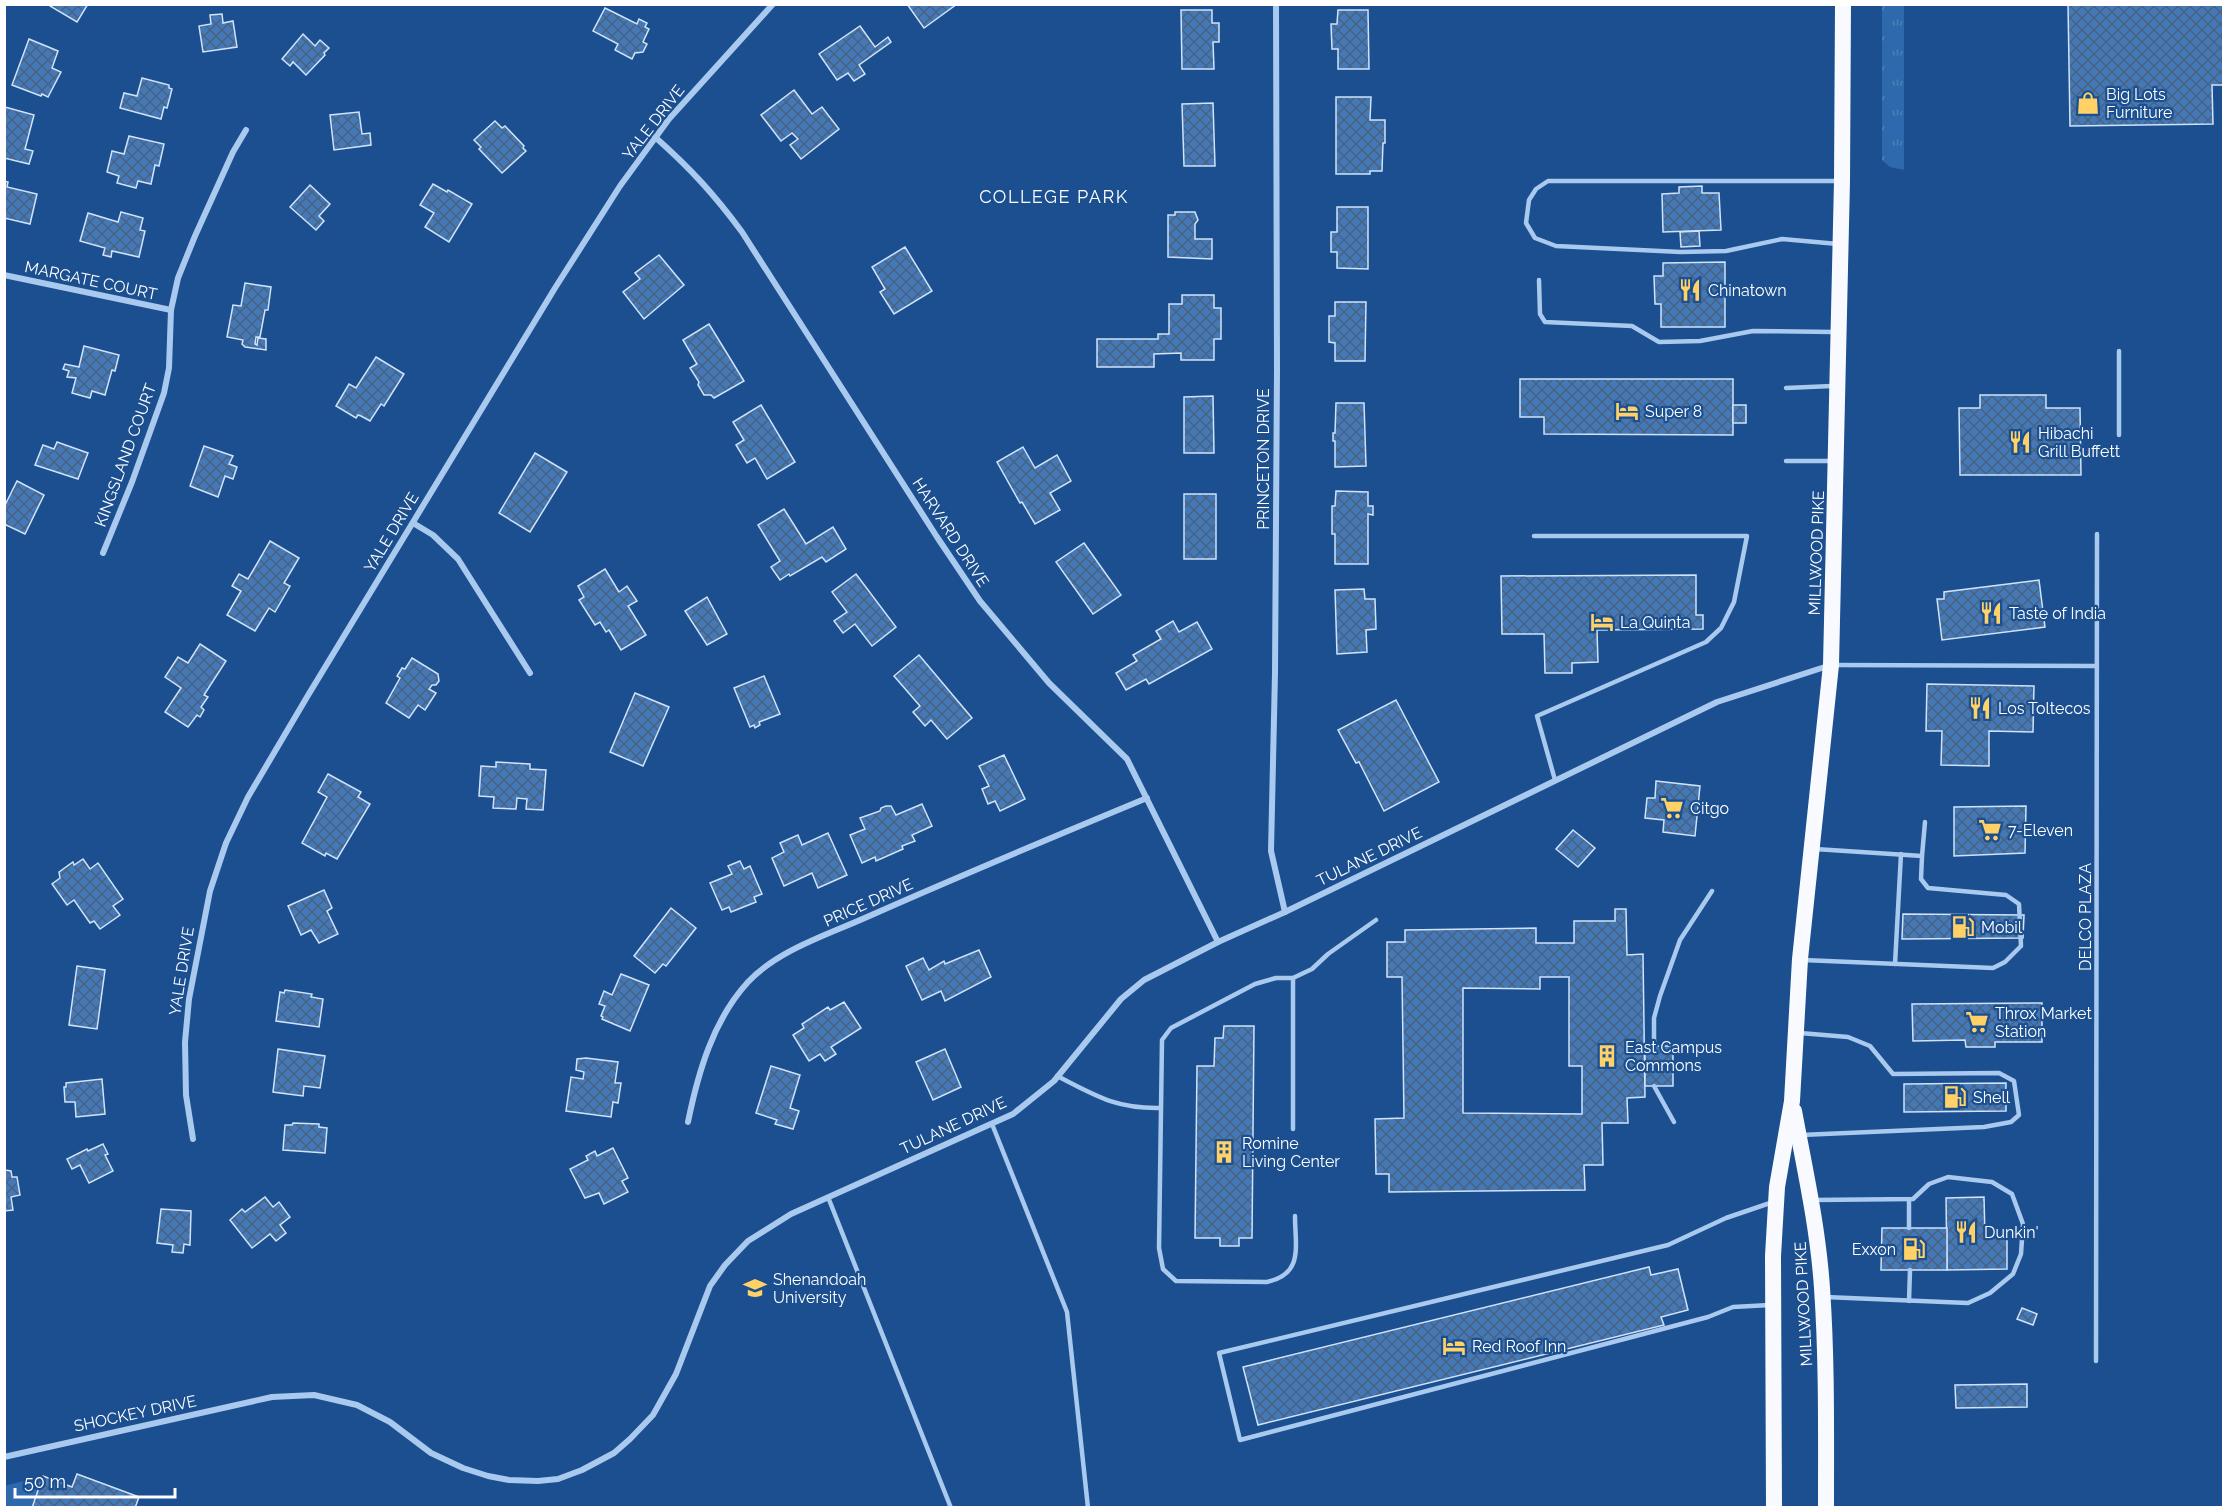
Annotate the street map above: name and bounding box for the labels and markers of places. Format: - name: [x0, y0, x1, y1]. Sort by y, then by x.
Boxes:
- place label: Big Lots Furniture: [2106, 85, 2172, 122]
- shop icon: Big Lots Furniture: [2075, 90, 2101, 116]
- restaurant icon: Chinatown: [1677, 277, 1703, 303]
- place label: Chinatown: [1708, 281, 1787, 300]
- hotel icon: Super 8: [1614, 398, 1640, 424]
- place label: Super 8: [1645, 402, 1702, 421]
- place label: Hibachi Grill Buffett: [2038, 424, 2121, 461]
- restaurant icon: Hibachi Grill Buffett: [2007, 429, 2033, 455]
- restaurant icon: Taste of India: [1978, 600, 2004, 626]
- place label: Taste of India: [2009, 604, 2106, 623]
- hotel icon: La Quinta: [1589, 609, 1615, 635]
- place label: La Quinta: [1620, 613, 1690, 632]
- restaurant icon: Los Toltecos: [1967, 695, 1993, 721]
- place label: Los Toltecos: [1998, 699, 2091, 718]
- supermarket icon: Citgo: [1659, 795, 1685, 821]
- place label: Citgo: [1690, 799, 1729, 818]
- supermarket icon: 7-Eleven: [1977, 817, 2003, 843]
- place label: 7-Eleven: [2008, 821, 2073, 840]
- fuel station icon: Mobil: [1950, 914, 1976, 940]
- place label: Mobil: [1981, 918, 2023, 937]
- place label: Throx Market Station: [1995, 1004, 2092, 1041]
- supermarket icon: Throx Market Station: [1964, 1009, 1990, 1035]
- place label: East Campus Commons: [1625, 1038, 1722, 1075]
- building icon: East Campus Commons: [1594, 1043, 1620, 1069]
- fuel station icon: Shell: [1942, 1084, 1968, 1110]
- place label: Shell: [1973, 1088, 2011, 1107]
- place label: Romine Living Center: [1242, 1134, 1340, 1171]
- building icon: Romine Living Center: [1211, 1139, 1237, 1165]
- restaurant icon: Dunkin': [1953, 1219, 1979, 1245]
- place label: Dunkin': [1984, 1223, 2039, 1242]
- fuel station icon: Exxon: [1901, 1236, 1927, 1262]
- place label: Exxon: [1852, 1240, 1896, 1259]
- place label: Shenandoah University: [773, 1270, 866, 1307]
- school or university icon: Shenandoah University: [742, 1275, 768, 1301]
- hotel icon: Red Roof Inn: [1441, 1333, 1467, 1359]
- place label: Red Roof Inn: [1472, 1337, 1566, 1356]

